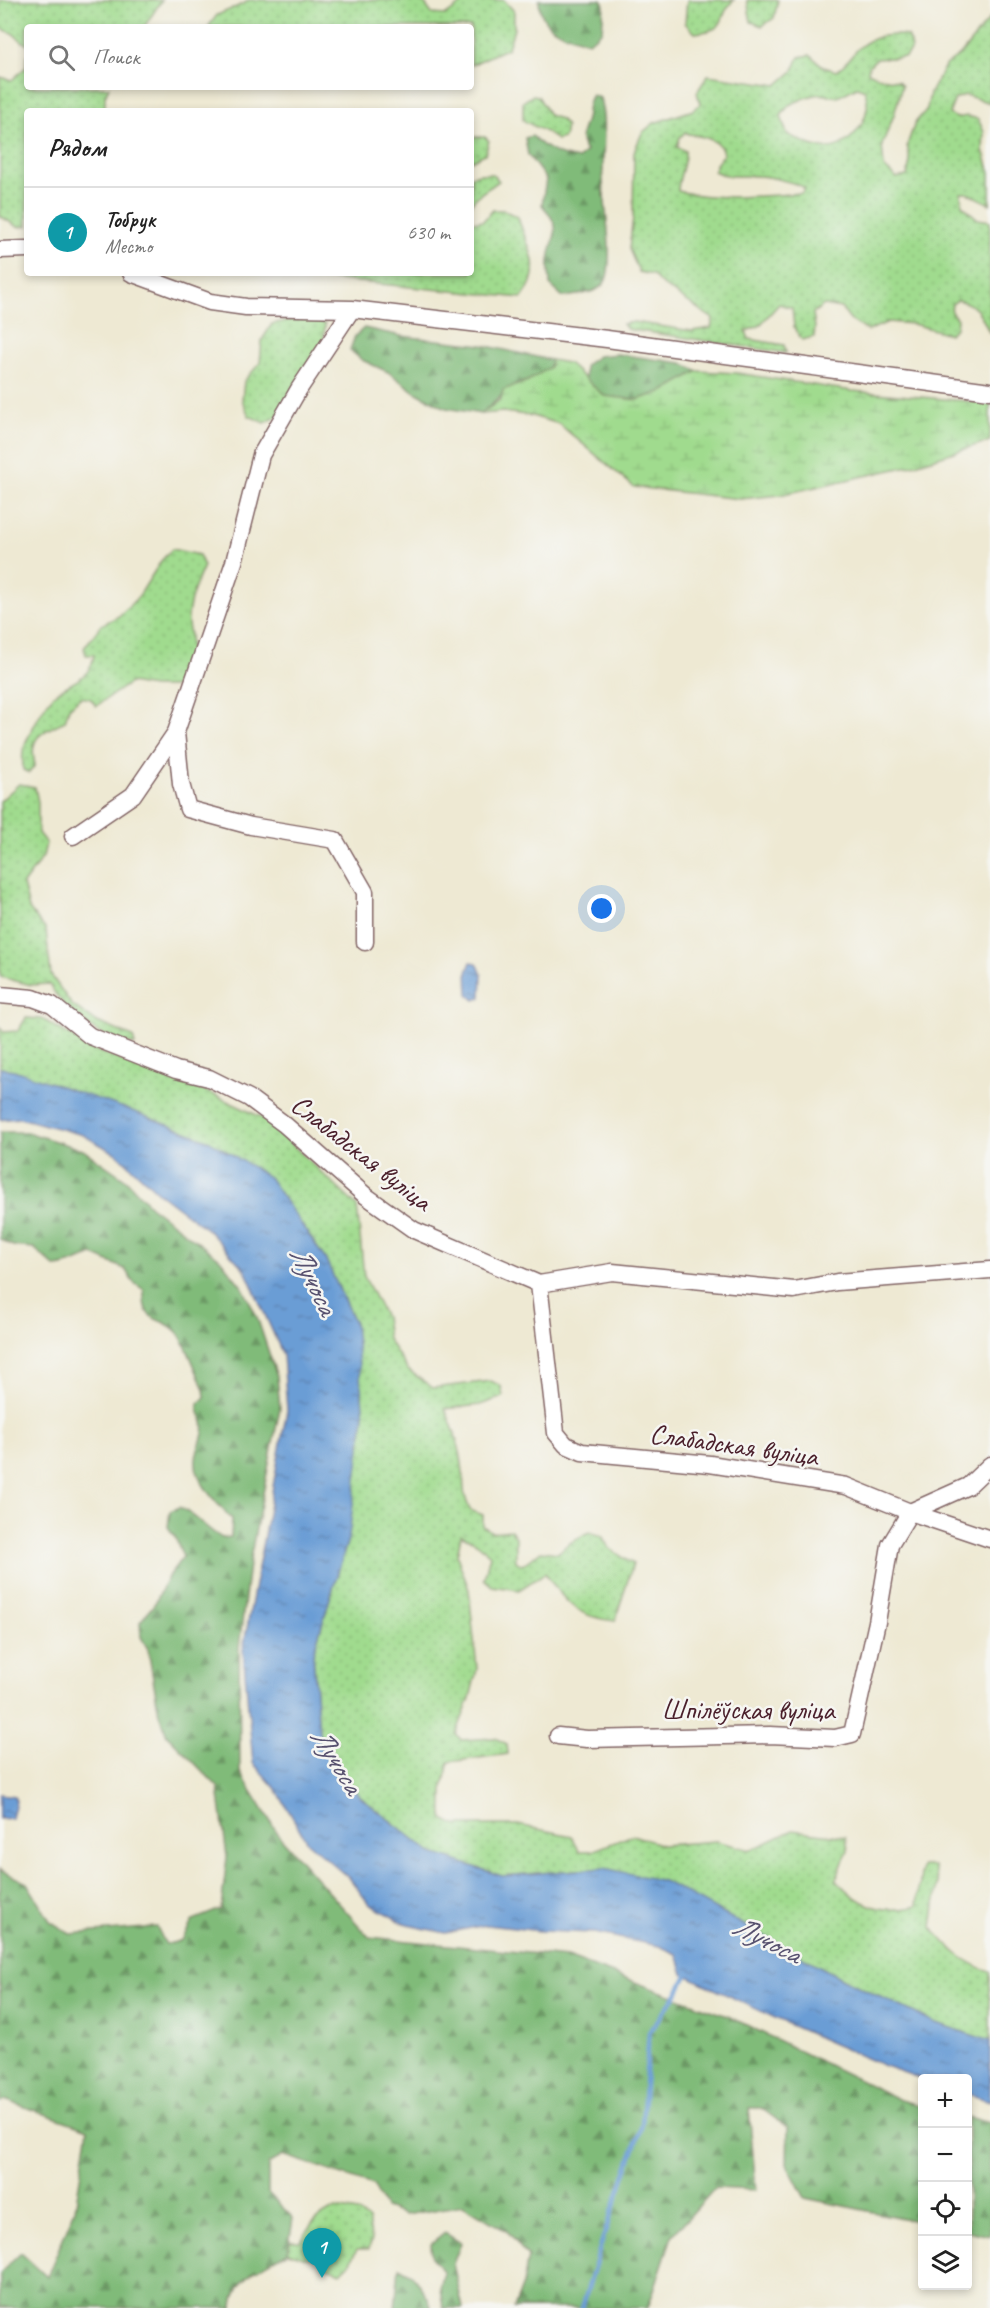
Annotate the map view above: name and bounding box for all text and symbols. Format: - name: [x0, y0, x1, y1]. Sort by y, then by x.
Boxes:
- search box: [24, 24, 474, 90]
- icon: search: [45, 41, 78, 74]
- text: Поиск: [93, 43, 139, 71]
- text: Рядом: [48, 131, 106, 164]
- text: Тобрук: [105, 206, 156, 234]
- text: 1: [63, 220, 72, 245]
- text: 630 m: [407, 220, 450, 245]
- text: Место: [105, 234, 152, 259]
- your location: [587, 894, 616, 923]
- street label: Слабадская вуліца: [284, 1086, 441, 1219]
- water label: Лучоса: [281, 1239, 348, 1324]
- street label: Слабадская вуліца: [648, 1415, 822, 1474]
- street label: Шпілёўская вуліца: [662, 1692, 836, 1727]
- water label: Лучоса: [302, 1720, 374, 1804]
- water label: Лучоса: [726, 1906, 811, 1974]
- map controls: [918, 2074, 972, 2290]
- button: +: [918, 2074, 972, 2128]
- button: −: [918, 2128, 972, 2182]
- button: locate: [918, 2182, 972, 2236]
- pin: 1: [302, 2228, 342, 2278]
- button: layers: [918, 2236, 972, 2290]

